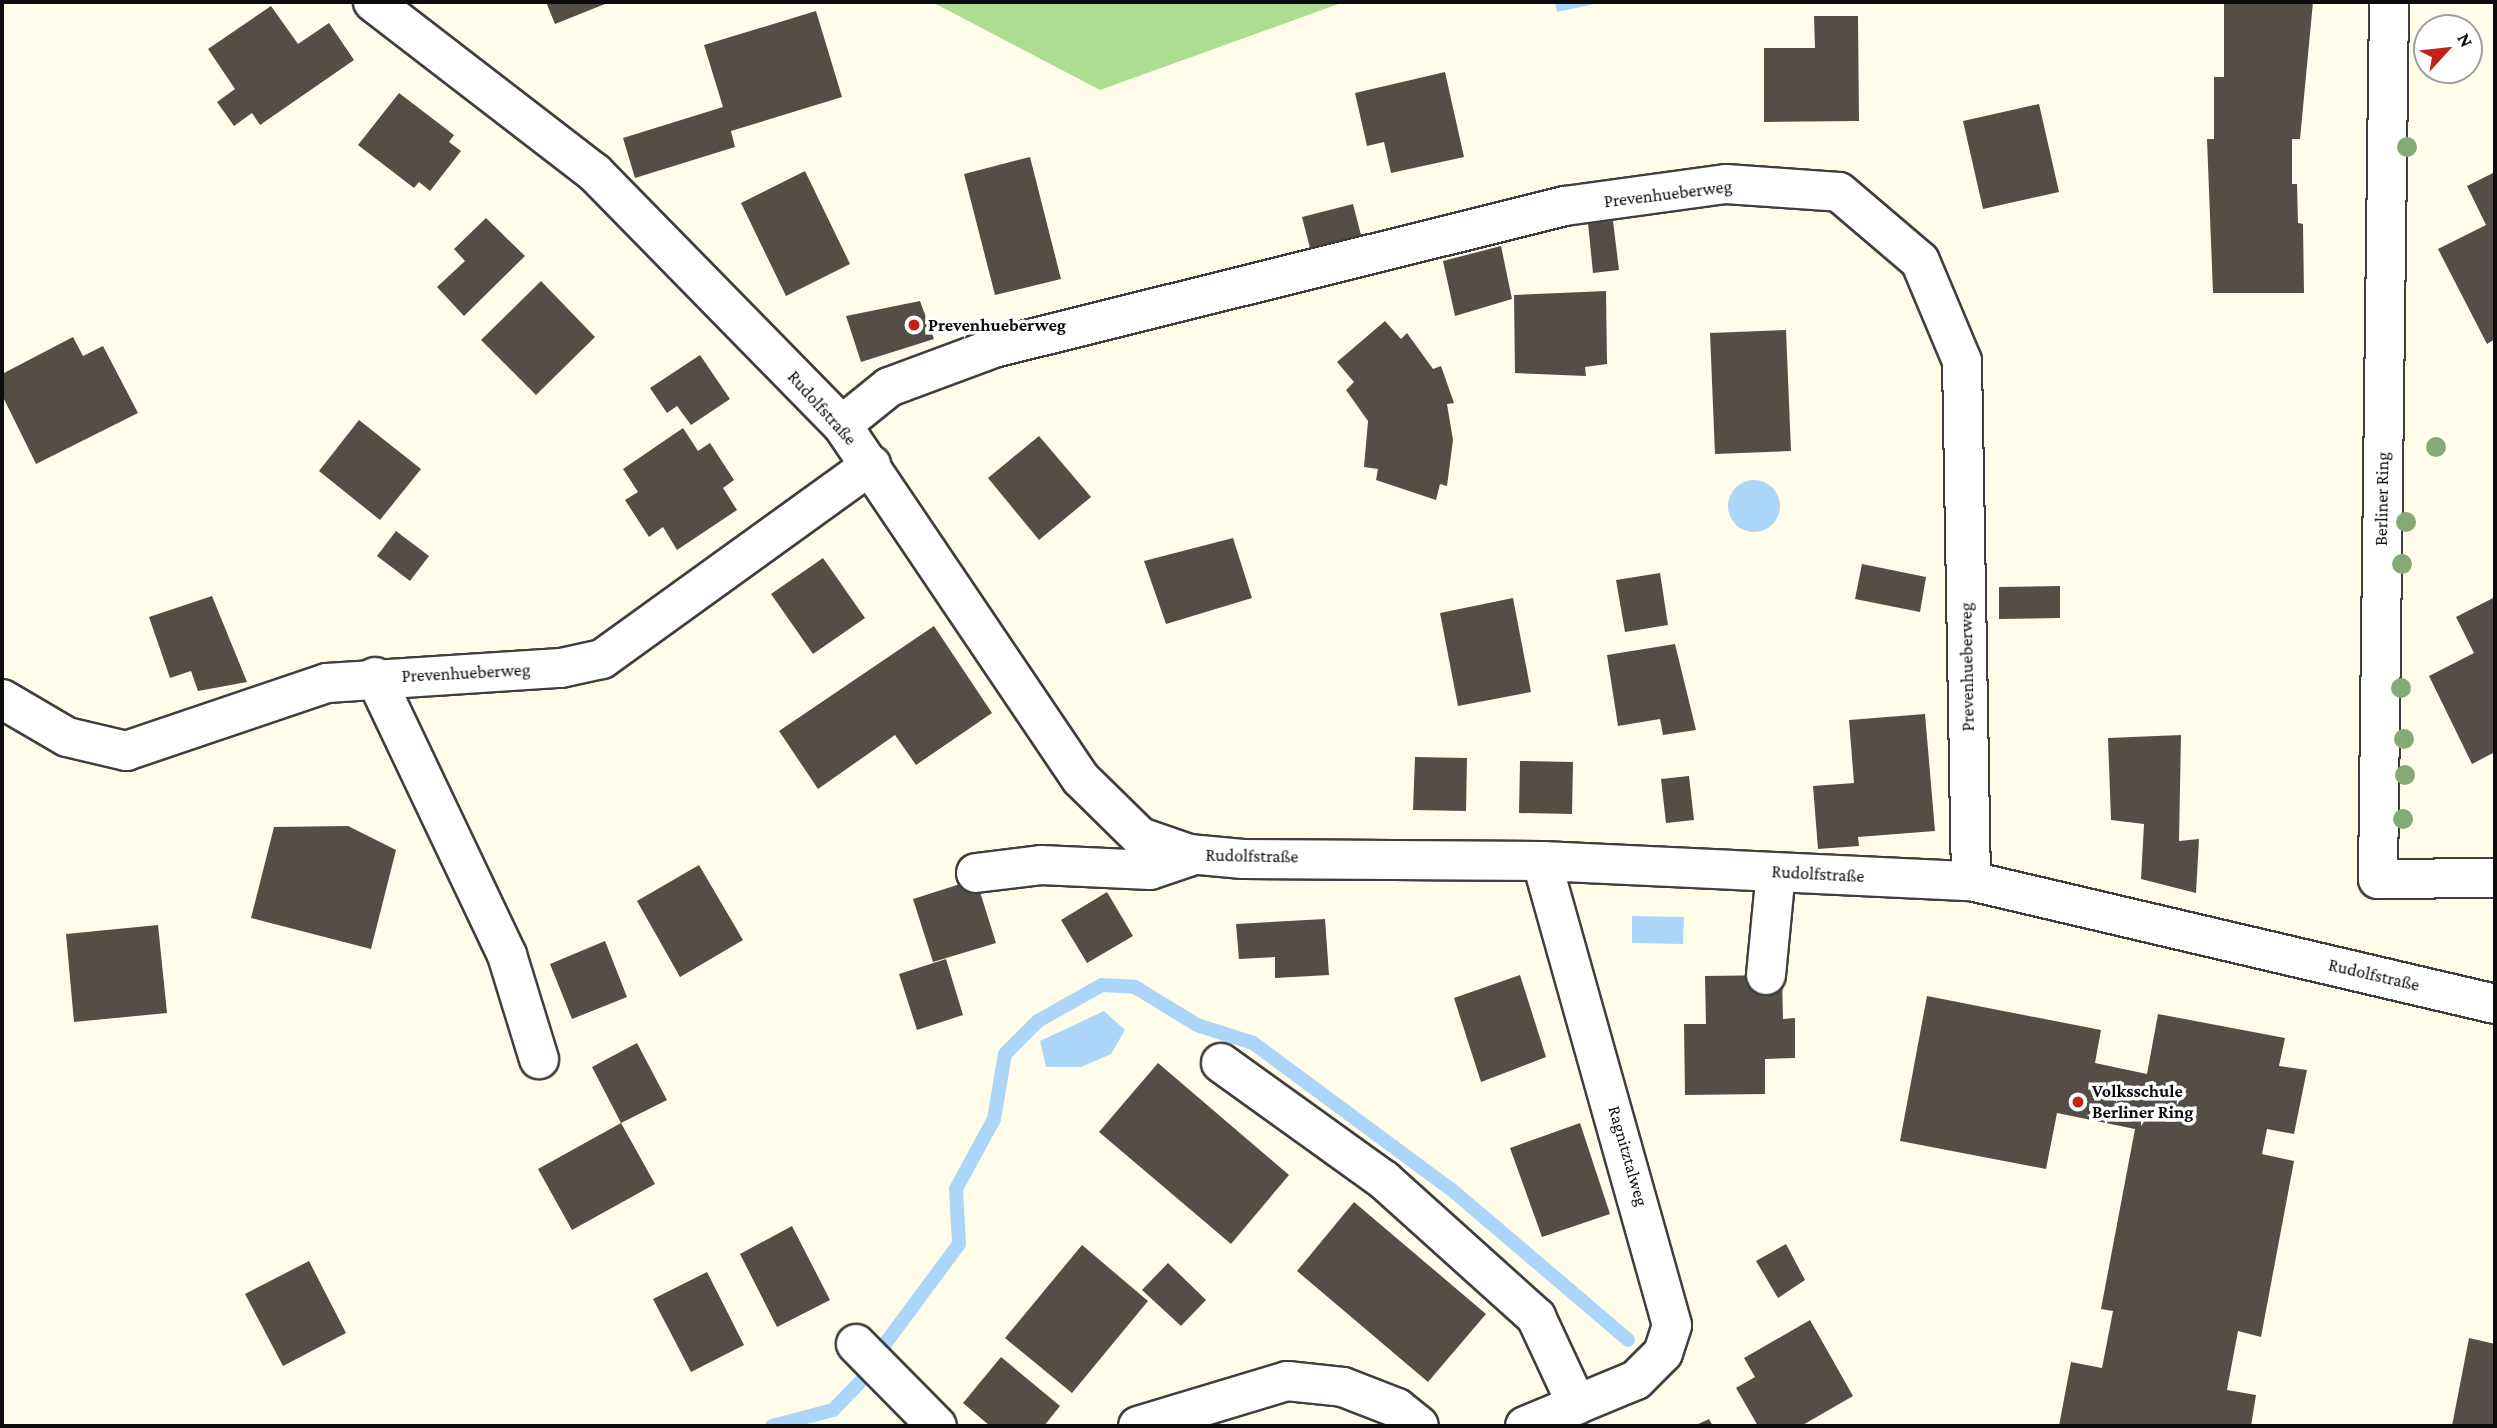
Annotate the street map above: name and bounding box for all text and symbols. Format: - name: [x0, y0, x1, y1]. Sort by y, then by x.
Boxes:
- north arrow: [2413, 14, 2483, 84]
- text: N: [2453, 30, 2478, 51]
- street label: Prevenhueberweg: [1603, 175, 1733, 213]
- place label: Prevenhueberweg: [928, 314, 1066, 336]
- marker: Prevenhueberweg: [906, 317, 922, 333]
- street label: Rudolfstraße: [783, 366, 861, 450]
- street label: Berliner Ring: [2370, 452, 2394, 546]
- street label: Prevenhueberweg: [1955, 602, 1979, 732]
- street label: Prevenhueberweg: [401, 659, 531, 687]
- street label: Rudolfstraße: [1205, 844, 1299, 868]
- street label: Rudolfstraße: [1771, 861, 1865, 887]
- street label: Rudolfstraße: [2326, 954, 2422, 996]
- place label: Volksschule Berliner Ring: [2092, 1081, 2193, 1124]
- marker: Volksschule Berliner Ring: [2070, 1094, 2086, 1110]
- street label: Ragnitztalweg: [1603, 1103, 1653, 1209]

